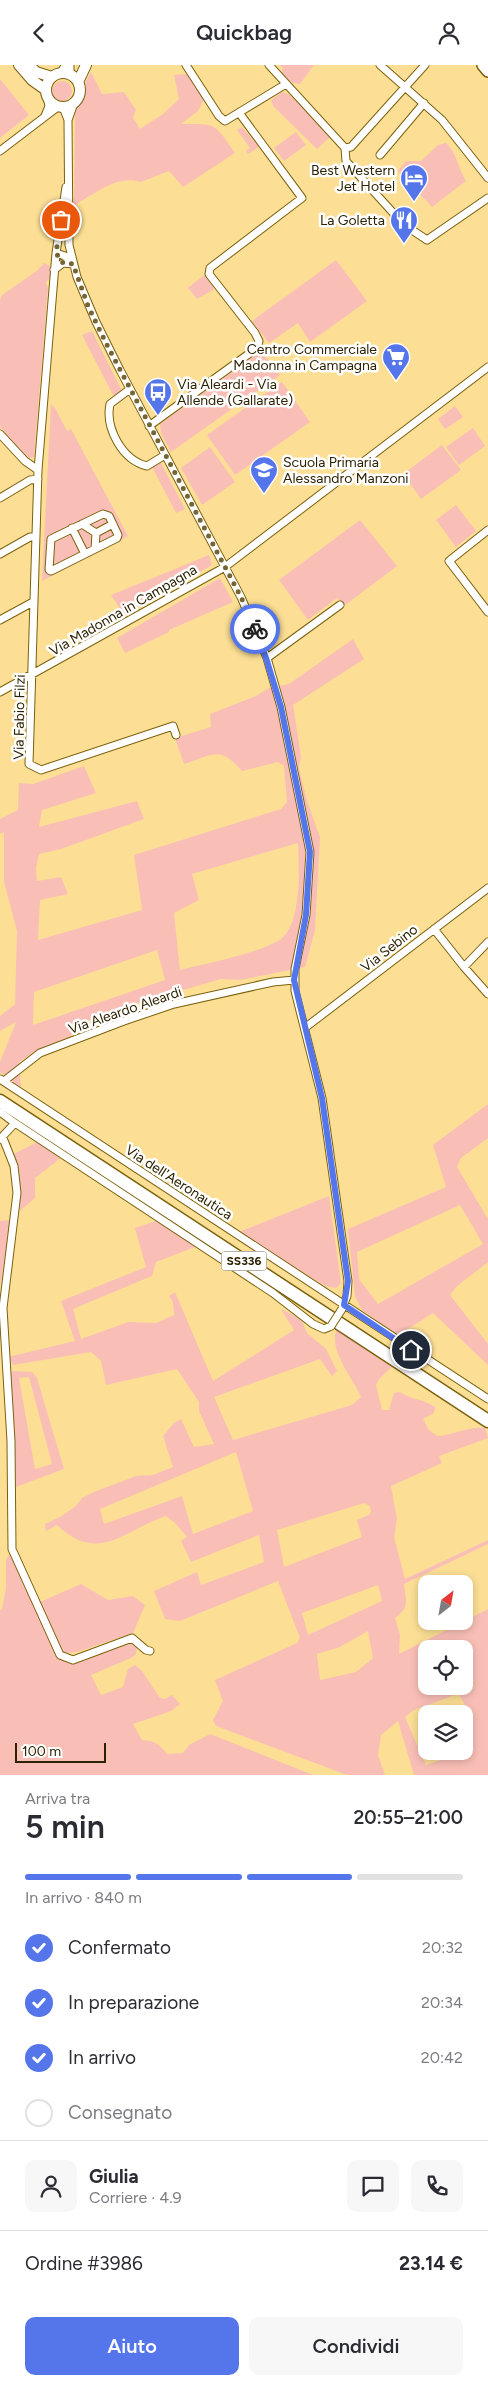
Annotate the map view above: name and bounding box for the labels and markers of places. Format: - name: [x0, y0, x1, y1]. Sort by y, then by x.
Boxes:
- place label: Best Western Jet Hotel: [311, 162, 395, 195]
- hotel icon: Best Western Jet Hotel: [399, 163, 429, 202]
- pin: [40, 199, 82, 241]
- restaurant icon: La Goletta: [389, 205, 419, 244]
- place label: La Goletta: [320, 212, 385, 229]
- place label: Centro Commerciale Madonna in Campagna: [233, 341, 377, 374]
- supermarket icon: Centro Commerciale Madonna in Campagna: [381, 342, 411, 381]
- place label: Via Aleardi - Via Allende (Gallarate): [177, 376, 293, 409]
- bus stop icon: Via Aleardi - Via Allende (Gallarate): [143, 377, 173, 416]
- place label: Scuola Primaria Alessandro Manzoni: [283, 454, 409, 487]
- school or university icon: Scuola Primaria Alessandro Manzoni: [249, 455, 279, 494]
- pin: [390, 1329, 432, 1371]

